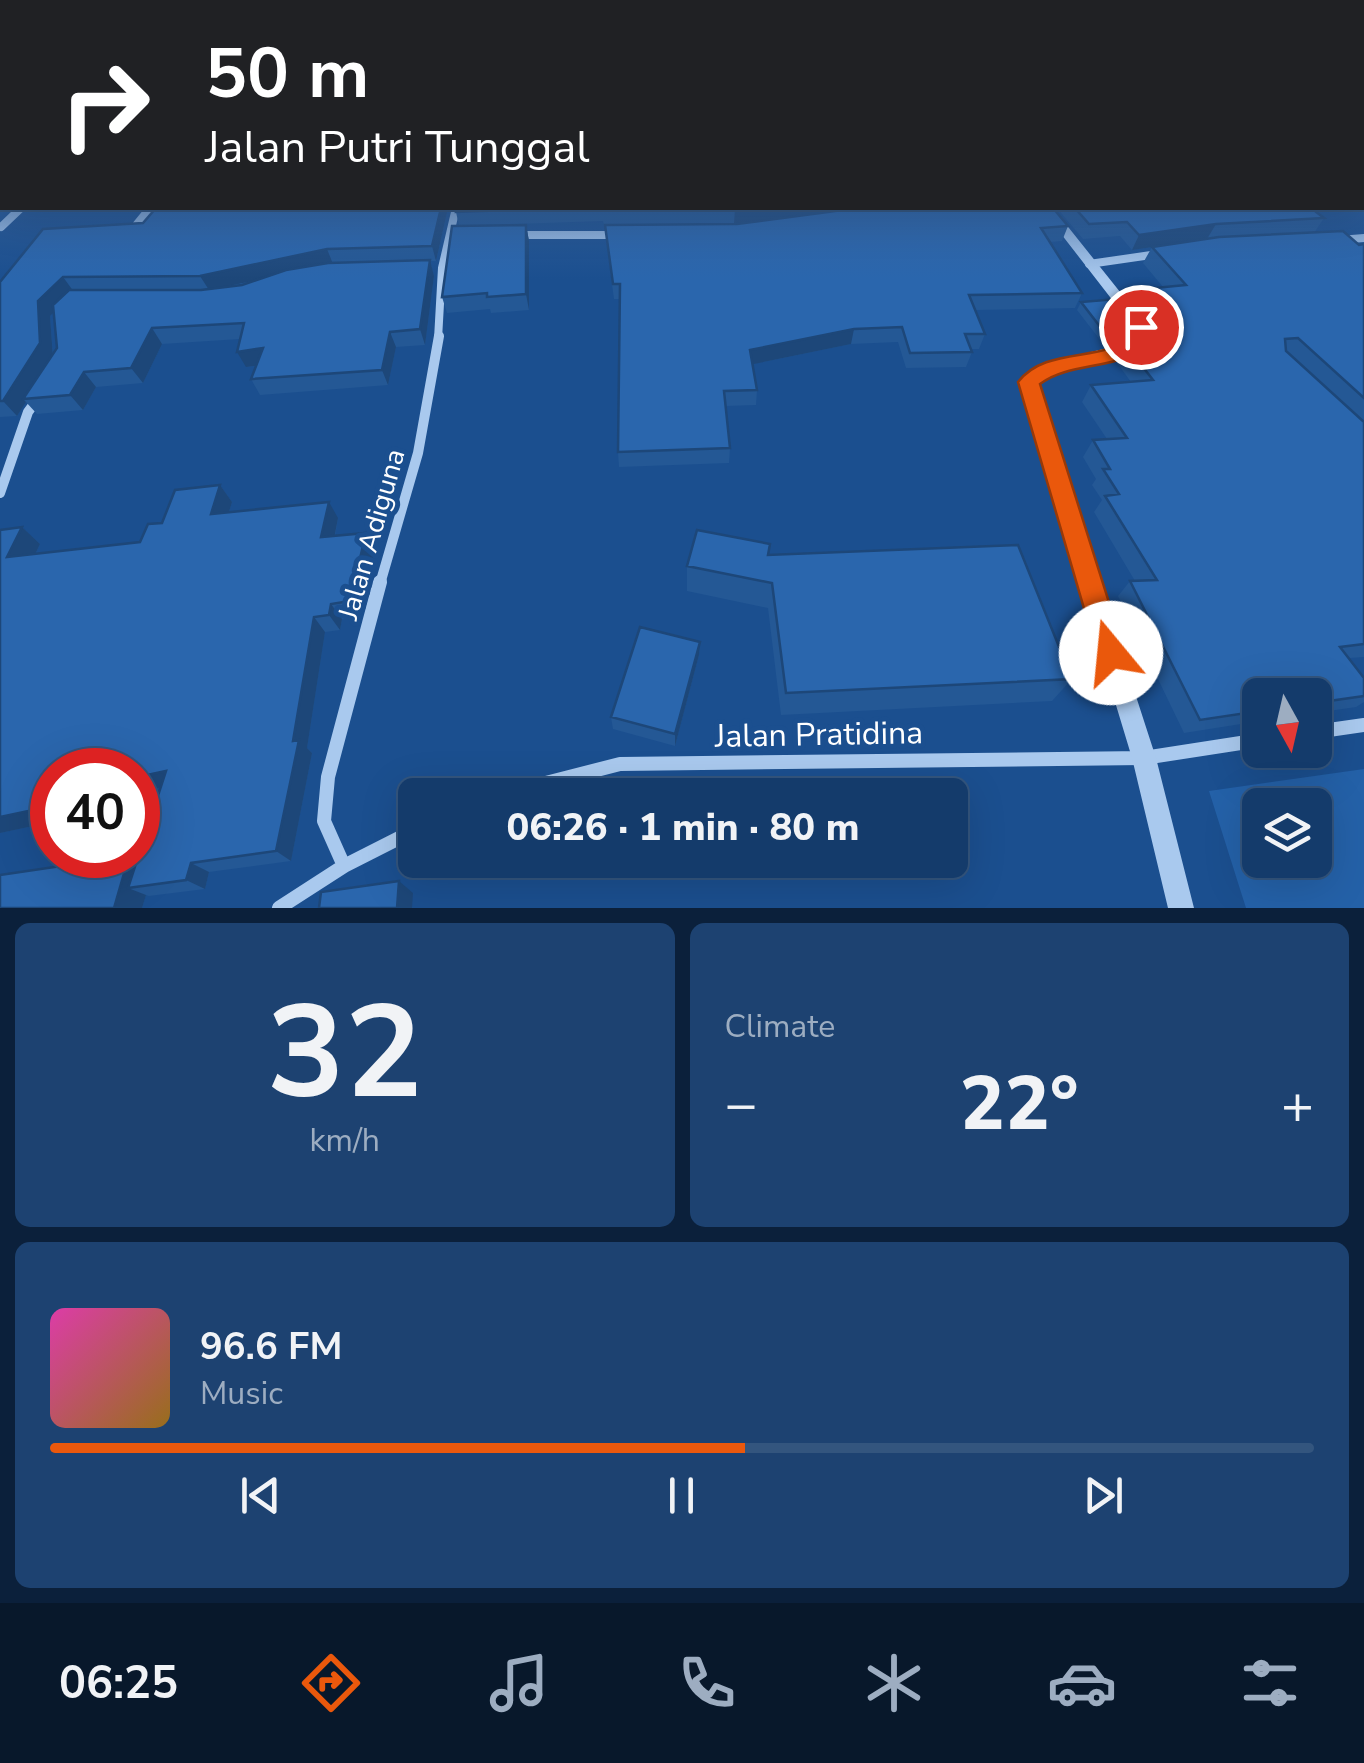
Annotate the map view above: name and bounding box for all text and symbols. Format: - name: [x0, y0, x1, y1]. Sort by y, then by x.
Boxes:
- text: 50 m: [205, 26, 369, 122]
- icon: right: [40, 40, 170, 170]
- text: Jalan Putri Tunggal: [205, 117, 590, 178]
- pin: [1099, 285, 1184, 370]
- icon: arrive: [1114, 300, 1169, 355]
- street label: Jalan Adiguna: [329, 444, 414, 625]
- position arrow: [1059, 601, 1163, 705]
- north arrow: [1242, 678, 1332, 768]
- map controls: [1242, 678, 1332, 878]
- street label: Jalan Pratidina: [714, 711, 923, 758]
- speed limit sign: 40: [30, 748, 160, 878]
- button: layers: [1242, 788, 1332, 878]
- text: 06:26 · 1 min · 80 m: [507, 802, 859, 853]
- text: 32: [267, 965, 423, 1142]
- text: Climate: [725, 1005, 835, 1048]
- text: 22°: [960, 1053, 1079, 1155]
- text: −: [725, 1067, 758, 1142]
- text: +: [1281, 1067, 1314, 1142]
- text: km/h: [309, 1119, 380, 1162]
- text: 96.6 FM: [200, 1321, 342, 1372]
- text: Music: [200, 1372, 283, 1415]
- icon: previous: [233, 1468, 288, 1523]
- icon: pause: [654, 1468, 709, 1523]
- icon: next: [1076, 1468, 1131, 1523]
- icon: directions: [296, 1648, 366, 1718]
- icon: music: [484, 1648, 554, 1718]
- icon: phone: [672, 1648, 742, 1718]
- icon: climate: [859, 1648, 929, 1718]
- icon: car: [1047, 1648, 1117, 1718]
- icon: filters: [1235, 1648, 1305, 1718]
- text: 06:25: [59, 1653, 178, 1714]

